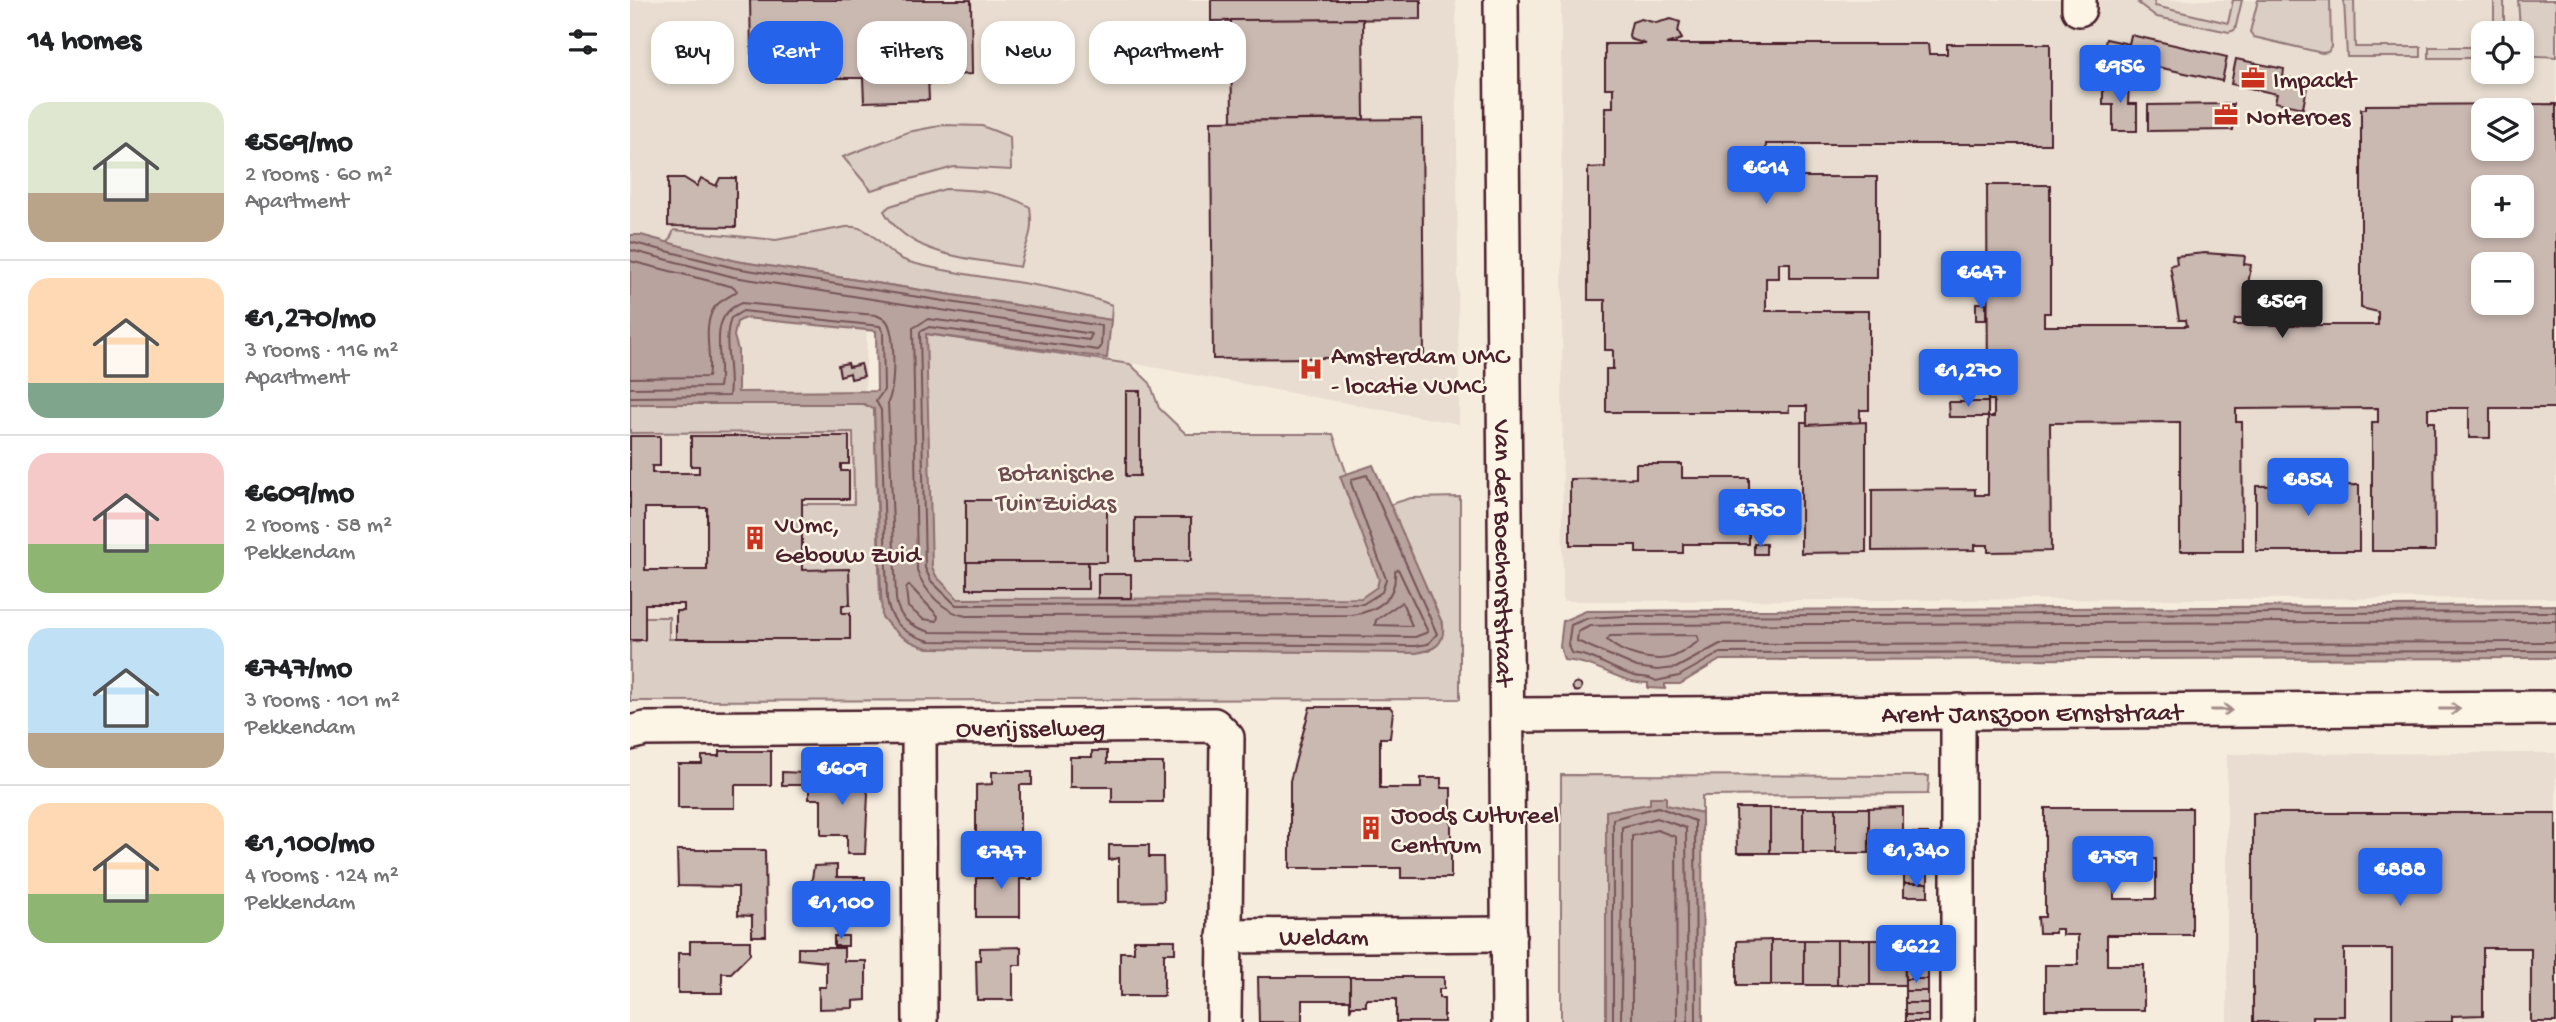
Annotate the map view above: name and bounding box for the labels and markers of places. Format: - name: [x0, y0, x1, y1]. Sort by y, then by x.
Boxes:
- pin: €956: [2079, 46, 2161, 105]
- office icon: Impackt: [2239, 64, 2267, 92]
- place label: Impackt: [2273, 67, 2358, 98]
- office icon: NoHeroes: [2212, 101, 2240, 129]
- place label: NoHeroes: [2246, 104, 2352, 135]
- pin: €614: [1725, 146, 1807, 206]
- pin: €647: [1940, 252, 2022, 311]
- pin: €569: [2241, 280, 2323, 340]
- place label: Amsterdam UMC - locatie VUMC: [1331, 343, 1511, 404]
- pin: €1,270: [1911, 350, 2025, 409]
- hospital icon: Amsterdam UMC - locatie VUMC: [1297, 355, 1325, 383]
- pin: €854: [2267, 458, 2349, 518]
- pin: €750: [1719, 490, 1801, 549]
- place label: VUmc, Gebouw Zuid: [774, 512, 922, 573]
- building icon: VUmc, Gebouw Zuid: [741, 524, 769, 552]
- pin: €609: [801, 748, 883, 807]
- place label: Joods Cultureel Centrum: [1391, 802, 1559, 863]
- building icon: Joods Cultureel Centrum: [1357, 814, 1385, 842]
- pin: €1,340: [1859, 830, 1973, 889]
- pin: €747: [960, 832, 1042, 891]
- pin: €759: [2072, 836, 2154, 896]
- pin: €888: [2359, 848, 2441, 908]
- pin: €1,100: [784, 881, 898, 941]
- pin: €622: [1875, 926, 1957, 985]

